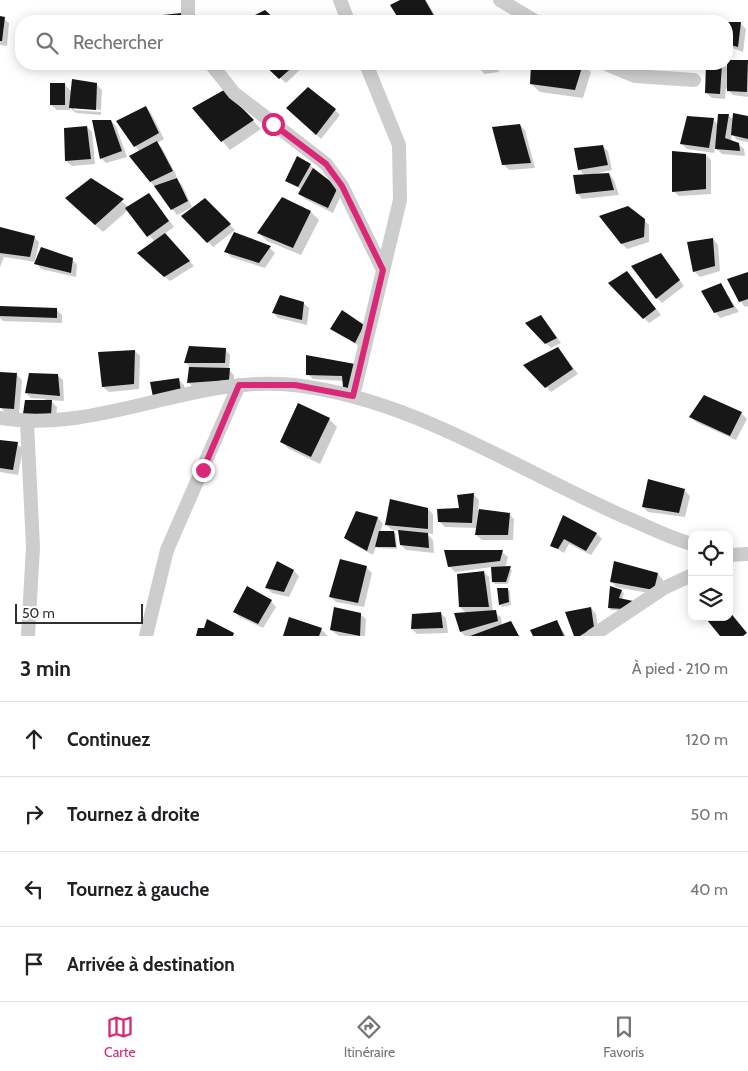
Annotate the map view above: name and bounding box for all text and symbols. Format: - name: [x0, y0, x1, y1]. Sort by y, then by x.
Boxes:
- search box: [15, 15, 733, 70]
- icon: search: [33, 29, 61, 57]
- text: Rechercher: [73, 31, 163, 54]
- route start: [262, 113, 285, 136]
- route end: [192, 459, 215, 482]
- map controls: [688, 531, 733, 621]
- button: locate: [688, 531, 733, 576]
- button: layers: [688, 576, 733, 621]
- scale bar: [15, 601, 142, 624]
- text: 50 m: [22, 604, 55, 622]
- text: 3 min: [20, 656, 71, 681]
- text: À pied · 210 m: [632, 659, 728, 678]
- icon: ahead: [20, 725, 48, 753]
- text: Continuez: [67, 728, 150, 751]
- text: 120 m: [686, 730, 728, 749]
- icon: right: [20, 800, 48, 828]
- text: Tournez à droite: [67, 803, 200, 826]
- text: 50 m: [691, 805, 728, 824]
- icon: left: [20, 875, 48, 903]
- text: Tournez à gauche: [67, 878, 209, 901]
- text: 40 m: [690, 880, 728, 899]
- icon: arrive: [20, 950, 48, 978]
- text: Arrivée à destination: [67, 953, 235, 976]
- tab: Carte: [104, 1013, 136, 1061]
- tab: Itinéraire: [344, 1013, 395, 1061]
- tab: Favoris: [603, 1013, 644, 1061]

